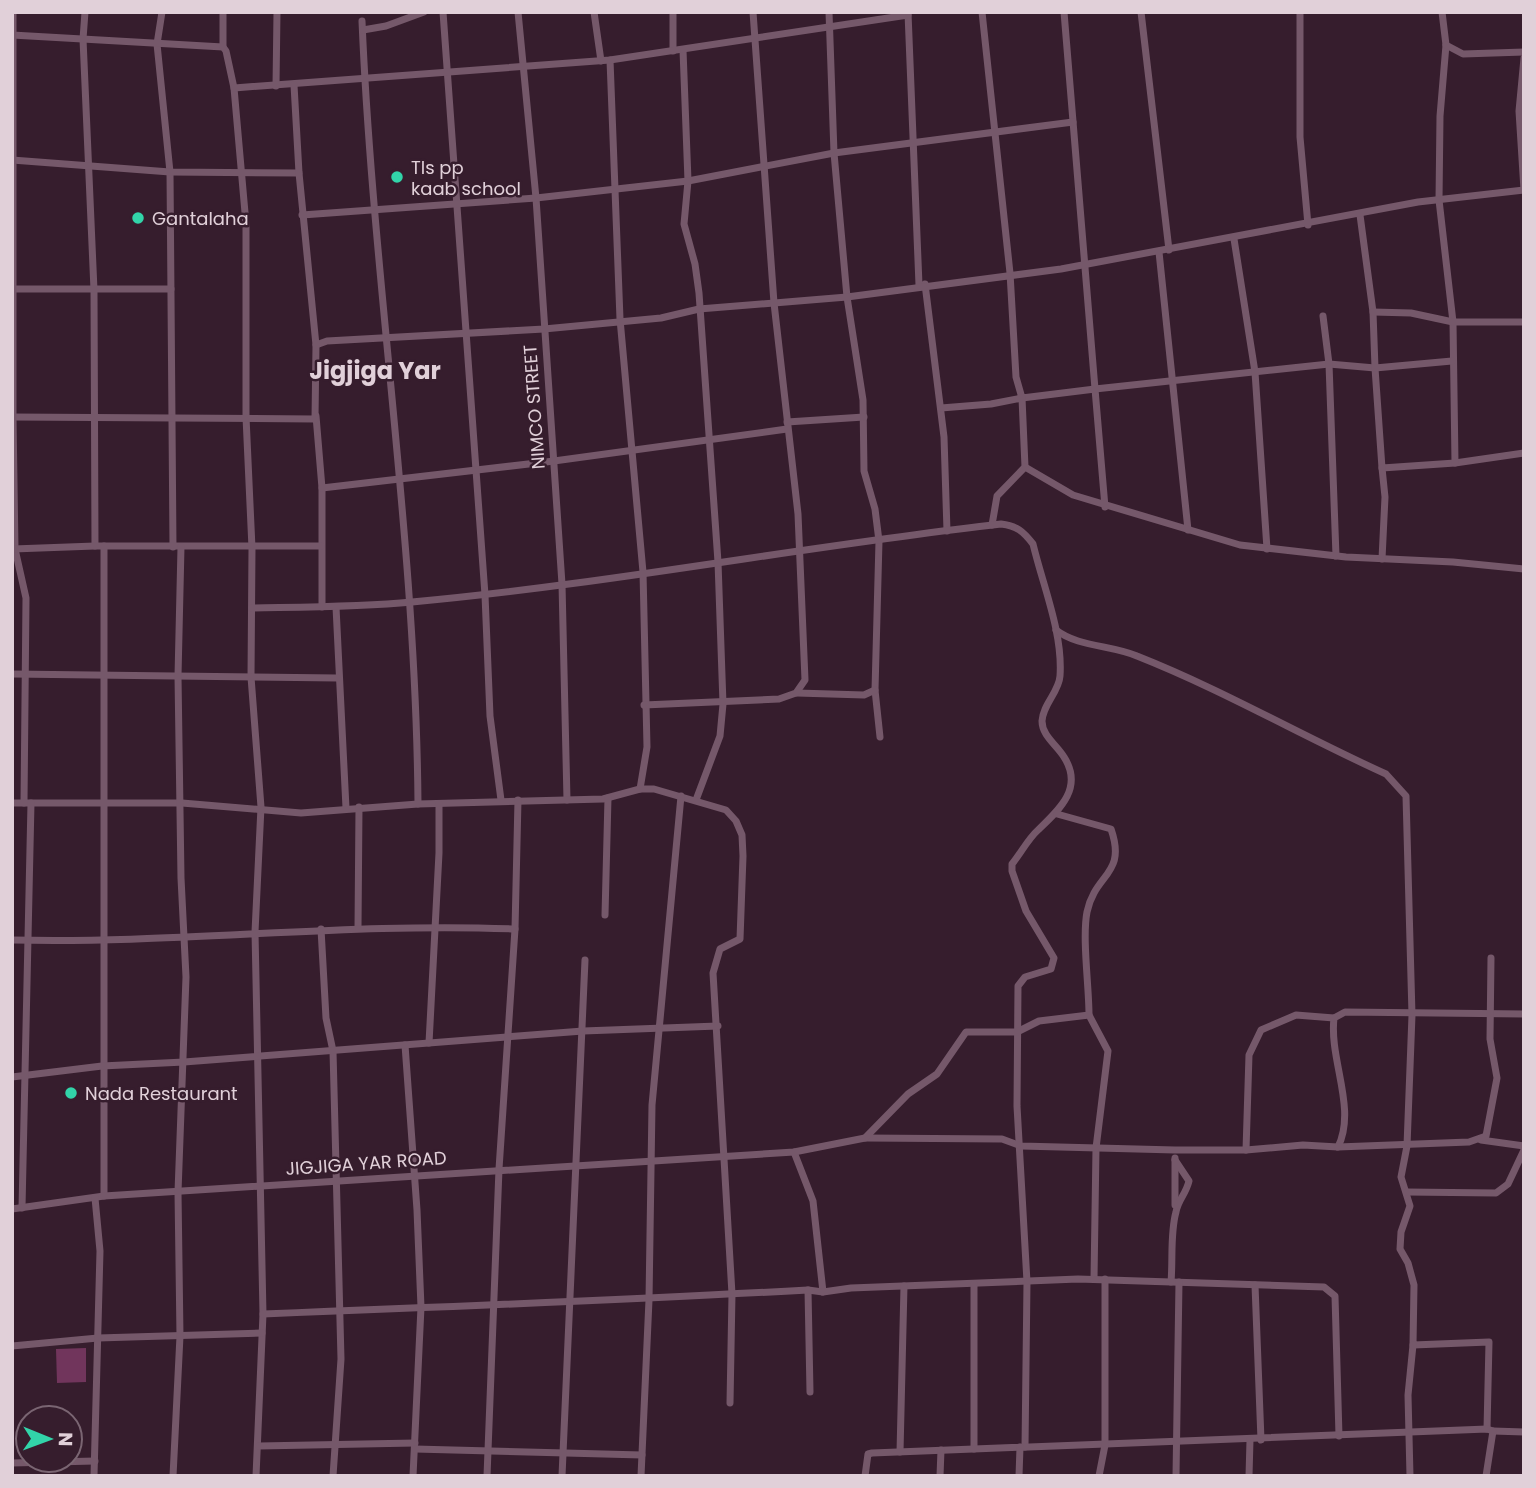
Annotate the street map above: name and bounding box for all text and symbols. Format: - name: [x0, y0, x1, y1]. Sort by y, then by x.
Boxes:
- place label: Tls pp kaab school: [411, 155, 521, 201]
- marker: Tls pp kaab school: [389, 169, 405, 185]
- place label: Gantalaha: [152, 206, 249, 231]
- marker: Gantalaha: [130, 210, 146, 226]
- street label: NIMCO STREET: [517, 344, 551, 470]
- district label: Jigjiga Yar: [309, 354, 441, 387]
- place label: Nada Restaurant: [85, 1081, 238, 1106]
- marker: Nada Restaurant: [63, 1085, 79, 1101]
- street label: JIGJIGA YAR ROAD: [285, 1145, 447, 1181]
- north arrow: [14, 1404, 84, 1474]
- text: N: [52, 1432, 79, 1447]

